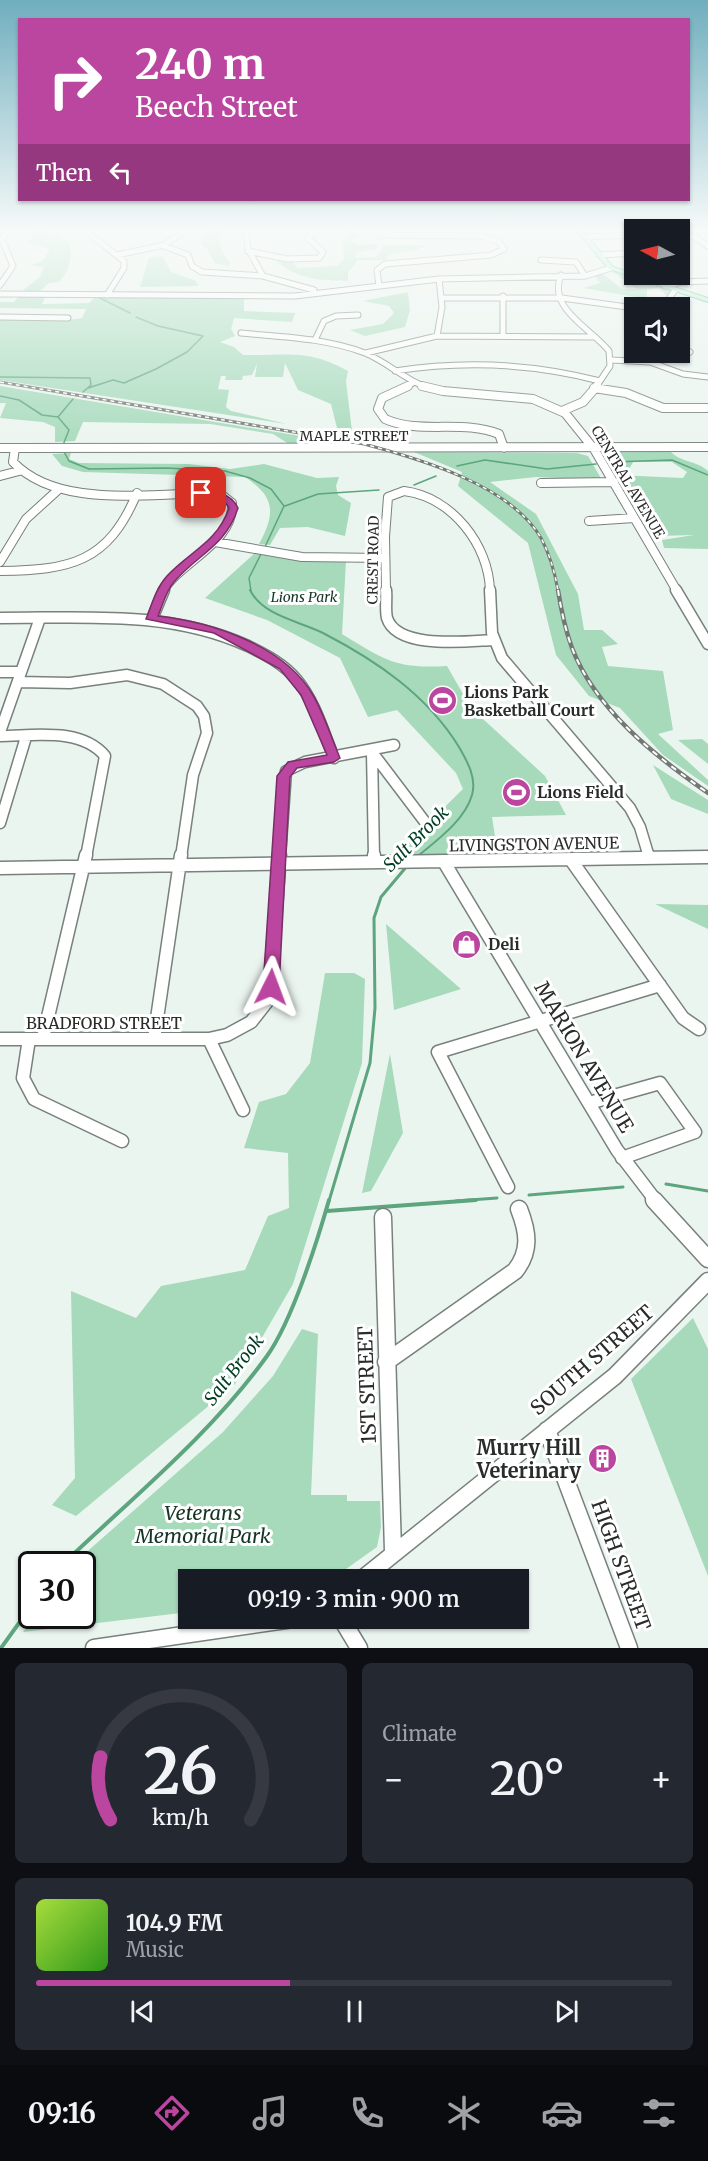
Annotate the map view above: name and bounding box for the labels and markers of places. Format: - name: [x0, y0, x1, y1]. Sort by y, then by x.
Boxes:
- pin: [175, 467, 226, 518]
- place label: Lions Park Basketball Court: [464, 682, 595, 720]
- sports icon: Lions Park Basketball Court: [427, 685, 459, 717]
- sports icon: Lions Field: [500, 776, 532, 808]
- place label: Lions Field: [537, 782, 624, 802]
- shop icon: Deli: [451, 928, 483, 960]
- place label: Deli: [488, 934, 520, 954]
- place label: Murry Hill Veterinary: [476, 1435, 581, 1483]
- building icon: Murry Hill Veterinary: [586, 1443, 618, 1475]

